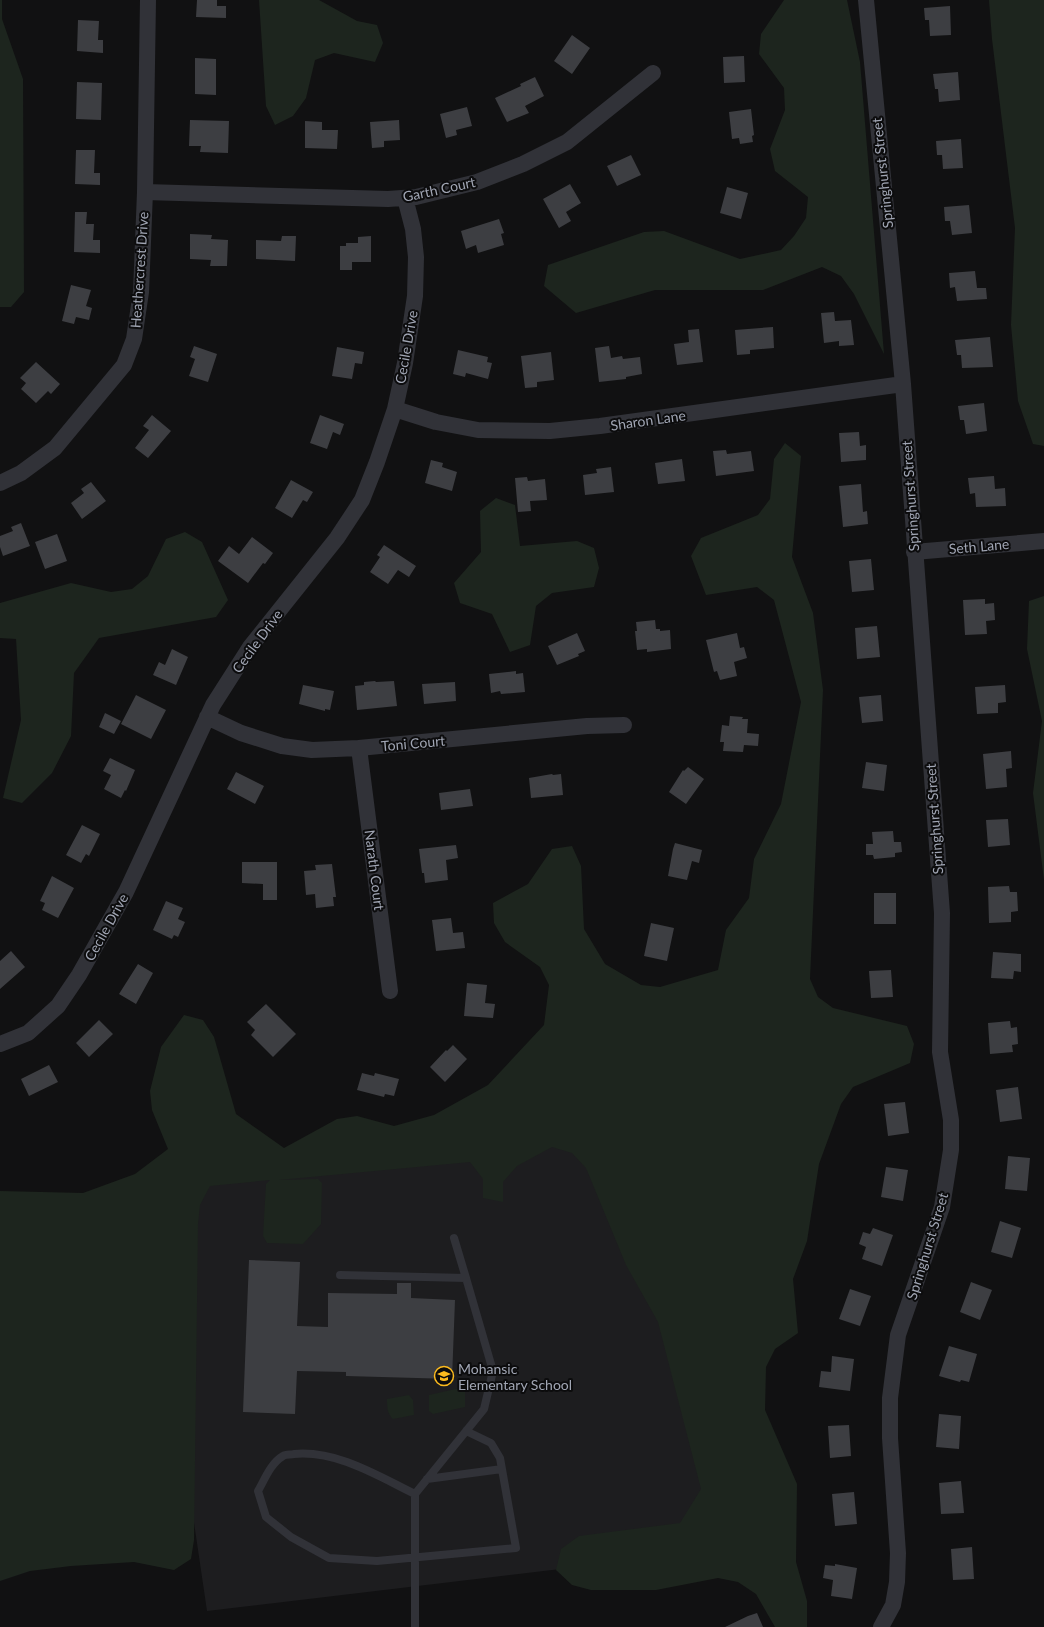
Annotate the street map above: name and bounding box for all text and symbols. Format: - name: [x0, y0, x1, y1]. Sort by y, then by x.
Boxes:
- street label: Springhurst Street: [868, 117, 896, 229]
- street label: Garth Court: [401, 173, 477, 205]
- street label: Heathercrest Drive: [126, 211, 152, 329]
- street label: Cecile Drive: [391, 309, 421, 385]
- street label: Sharon Lane: [609, 406, 687, 434]
- street label: Springhurst Street: [898, 440, 922, 552]
- street label: Seth Lane: [948, 535, 1010, 557]
- street label: Cecile Drive: [228, 606, 286, 676]
- street label: Toni Court: [380, 732, 446, 754]
- street label: Springhurst Street: [922, 763, 946, 875]
- street label: Narath Court: [362, 829, 388, 911]
- street label: Cecile Drive: [81, 890, 131, 964]
- street label: Springhurst Street: [903, 1190, 951, 1302]
- place label: Mohansic Elementary School: [458, 1360, 572, 1393]
- school or university icon: Mohansic Elementary School: [433, 1365, 455, 1387]

